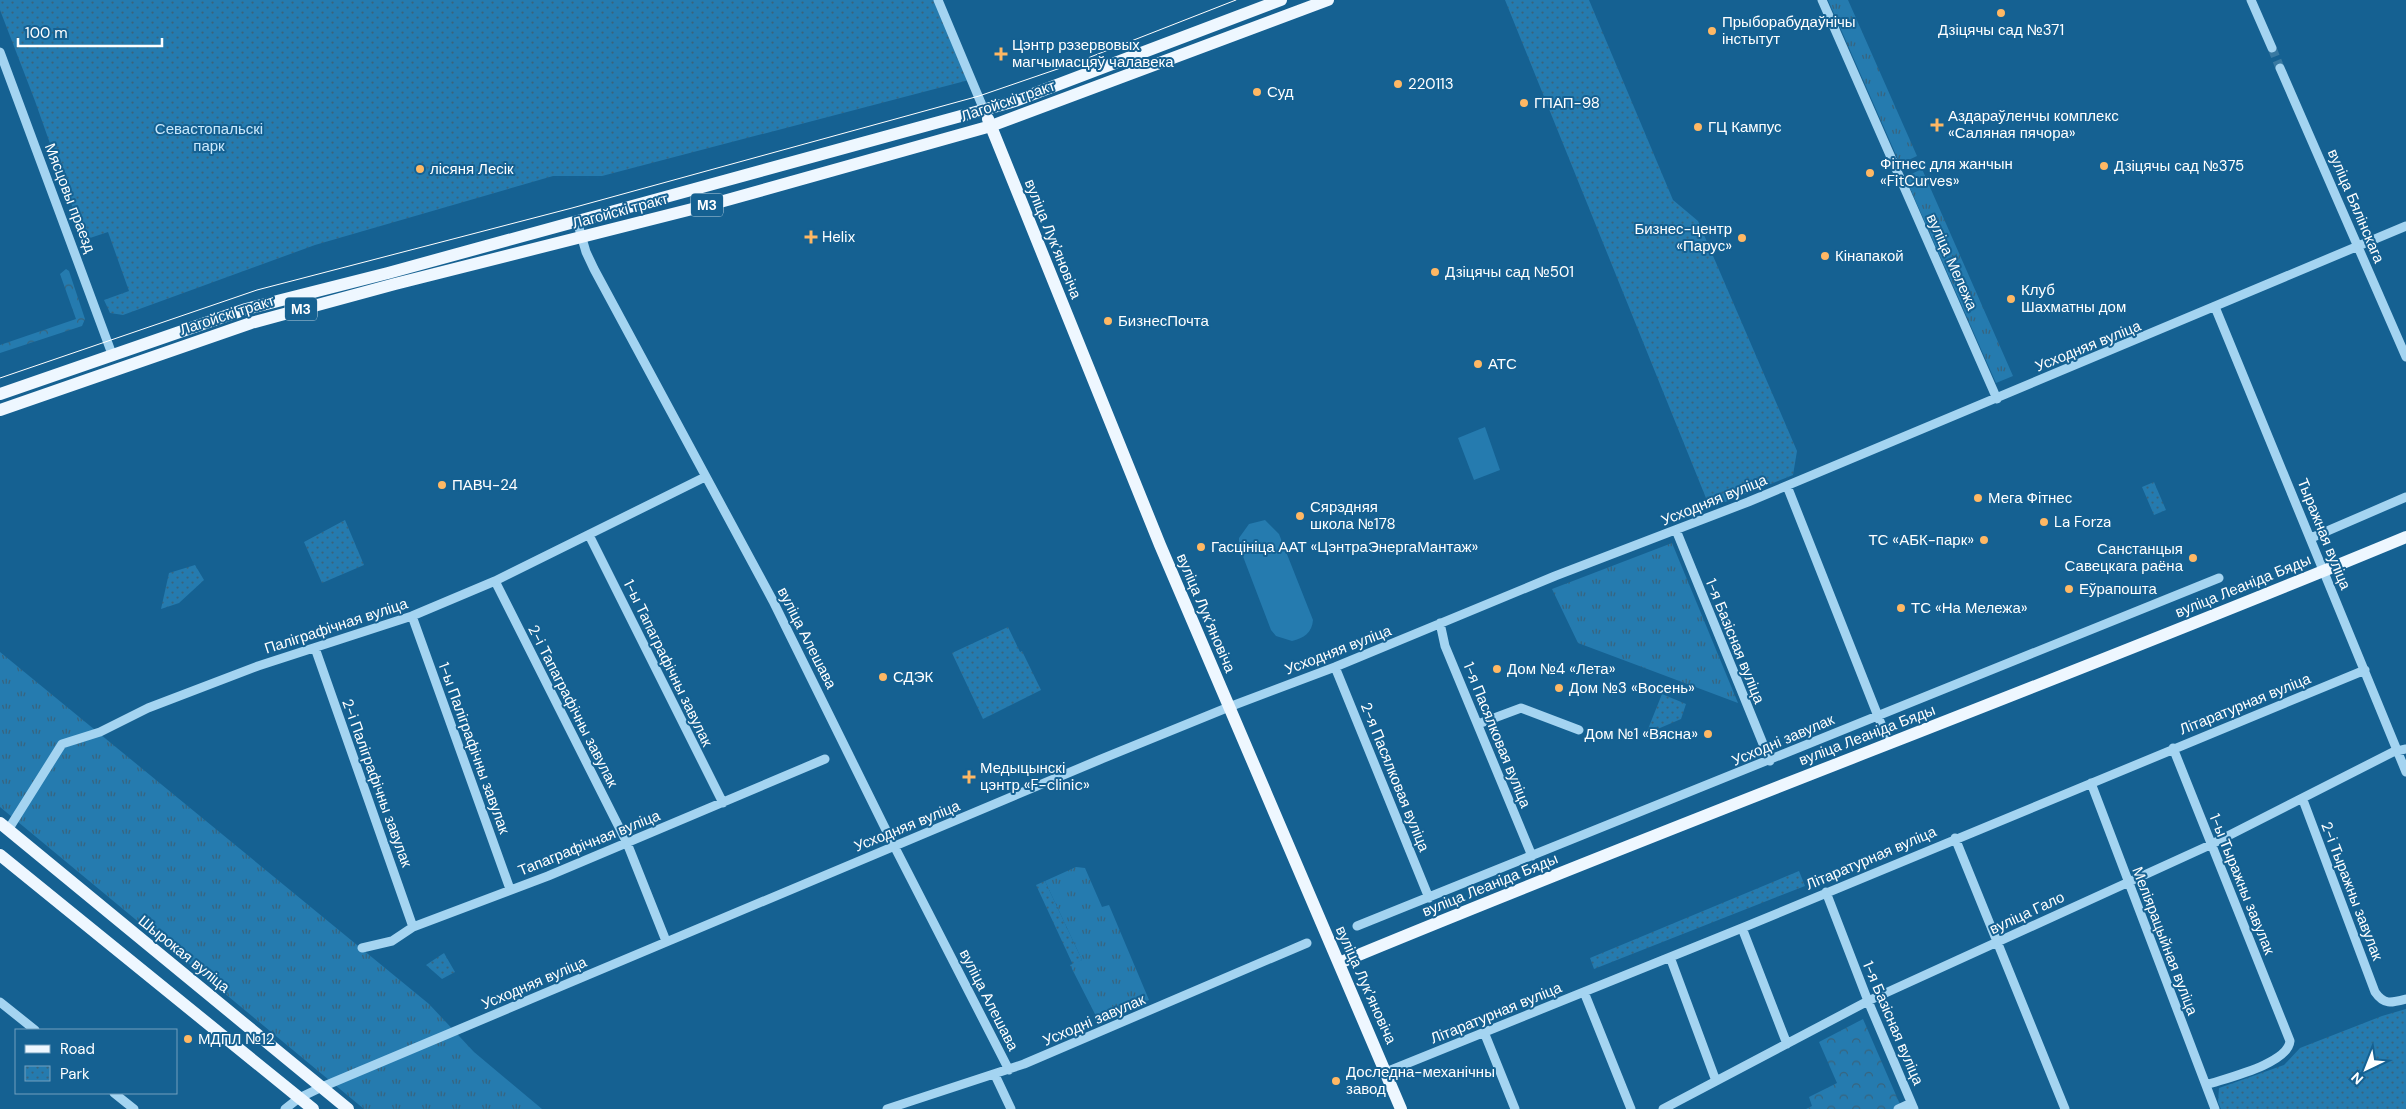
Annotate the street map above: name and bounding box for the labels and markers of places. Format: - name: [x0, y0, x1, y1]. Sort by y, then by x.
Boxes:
- marker: Дзіцячы сад №371: [1995, 7, 2007, 19]
- place label: Прыборабудаўнічы інстытут: [1722, 12, 1856, 49]
- place label: Дзіцячы сад №371: [1938, 20, 2064, 40]
- marker: Прыборабудаўнічы інстытут: [1706, 25, 1718, 37]
- place label: Цэнтр рэзервовых магчымасцяў чалавека: [1012, 35, 1174, 72]
- marker: Цэнтр рэзервовых магчымасцяў чалавека: [994, 47, 1008, 61]
- place label: 220113: [1408, 74, 1454, 94]
- marker: 220113: [1392, 78, 1404, 90]
- place label: Суд: [1267, 82, 1294, 102]
- marker: Суд: [1251, 86, 1263, 98]
- place label: ГПАП-98: [1534, 93, 1600, 113]
- marker: ГПАП-98: [1518, 97, 1530, 109]
- place label: Аздараўленчы комплекс «Саляная пячора»: [1948, 106, 2119, 143]
- place label: ГЦ Кампус: [1708, 117, 1782, 137]
- marker: Аздараўленчы комплекс «Саляная пячора»: [1930, 118, 1944, 132]
- marker: ГЦ Кампус: [1692, 121, 1704, 133]
- place label: Фітнес для жанчын «FitCurves»: [1880, 154, 2013, 191]
- place label: Дзіцячы сад №375: [2114, 156, 2244, 176]
- place label: лісяня Лесік: [430, 159, 514, 179]
- marker: Дзіцячы сад №375: [2098, 160, 2110, 172]
- marker: лісяня Лесік: [414, 163, 426, 175]
- marker: Фітнес для жанчын «FitCurves»: [1864, 167, 1876, 179]
- place label: Бизнес-центр «Парус»: [1634, 219, 1732, 256]
- place label: Helix: [822, 227, 856, 247]
- marker: Helix: [804, 230, 818, 244]
- marker: Бизнес-центр «Парус»: [1736, 232, 1748, 244]
- place label: Кінапакой: [1835, 246, 1904, 266]
- marker: Кінапакой: [1819, 250, 1831, 262]
- place label: Дзіцячы сад №501: [1445, 262, 1574, 282]
- marker: Дзіцячы сад №501: [1429, 266, 1441, 278]
- place label: Клуб Шахматны дом: [2021, 280, 2126, 317]
- marker: Клуб Шахматны дом: [2005, 293, 2017, 305]
- place label: БизнесПочта: [1118, 311, 1210, 331]
- marker: БизнесПочта: [1102, 315, 1114, 327]
- place label: АТС: [1488, 354, 1517, 374]
- marker: АТС: [1472, 358, 1484, 370]
- place label: ПАВЧ-24: [452, 475, 518, 495]
- marker: ПАВЧ-24: [436, 479, 448, 491]
- place label: Мега Фітнес: [1988, 488, 2073, 508]
- marker: Мега Фітнес: [1972, 492, 1984, 504]
- place label: Сярэдняя школа №178: [1310, 497, 1396, 534]
- marker: Сярэдняя школа №178: [1294, 510, 1306, 522]
- place label: La Forza: [2054, 512, 2111, 532]
- marker: La Forza: [2038, 516, 2050, 528]
- place label: ТС «АБК-парк»: [1868, 530, 1974, 550]
- marker: ТС «АБК-парк»: [1978, 534, 1990, 546]
- place label: Гасцініца ААТ «ЦэнтраЭнергаМантаж»: [1211, 537, 1479, 557]
- place label: Санстанцыя Савецкага раёна: [2065, 539, 2184, 576]
- marker: Гасцініца ААТ «ЦэнтраЭнергаМантаж»: [1195, 541, 1207, 553]
- marker: Санстанцыя Савецкага раёна: [2187, 552, 2199, 564]
- place label: Еўрапошта: [2079, 579, 2157, 599]
- marker: Еўрапошта: [2063, 583, 2075, 595]
- place label: ТС «На Мележа»: [1911, 598, 2028, 618]
- marker: ТС «На Мележа»: [1895, 602, 1907, 614]
- place label: Дом №4 «Лета»: [1507, 659, 1616, 679]
- marker: Дом №4 «Лета»: [1491, 663, 1503, 675]
- place label: СДЭК: [893, 667, 933, 687]
- marker: СДЭК: [877, 671, 889, 683]
- place label: Дом №3 «Восень»: [1569, 678, 1695, 698]
- marker: Дом №3 «Восень»: [1553, 682, 1565, 694]
- place label: Дом №1 «Вясна»: [1585, 724, 1698, 744]
- marker: Дом №1 «Вясна»: [1702, 728, 1714, 740]
- place label: Медыцынскі цэнтр «F-clinic»: [980, 758, 1090, 795]
- marker: Медыцынскі цэнтр «F-clinic»: [962, 770, 976, 784]
- place label: МДПЛ №12: [198, 1029, 275, 1049]
- marker: МДПЛ №12: [182, 1033, 194, 1045]
- place label: Доследна-механічны завод: [1346, 1062, 1495, 1099]
- marker: Доследна-механічны завод: [1330, 1075, 1342, 1087]

